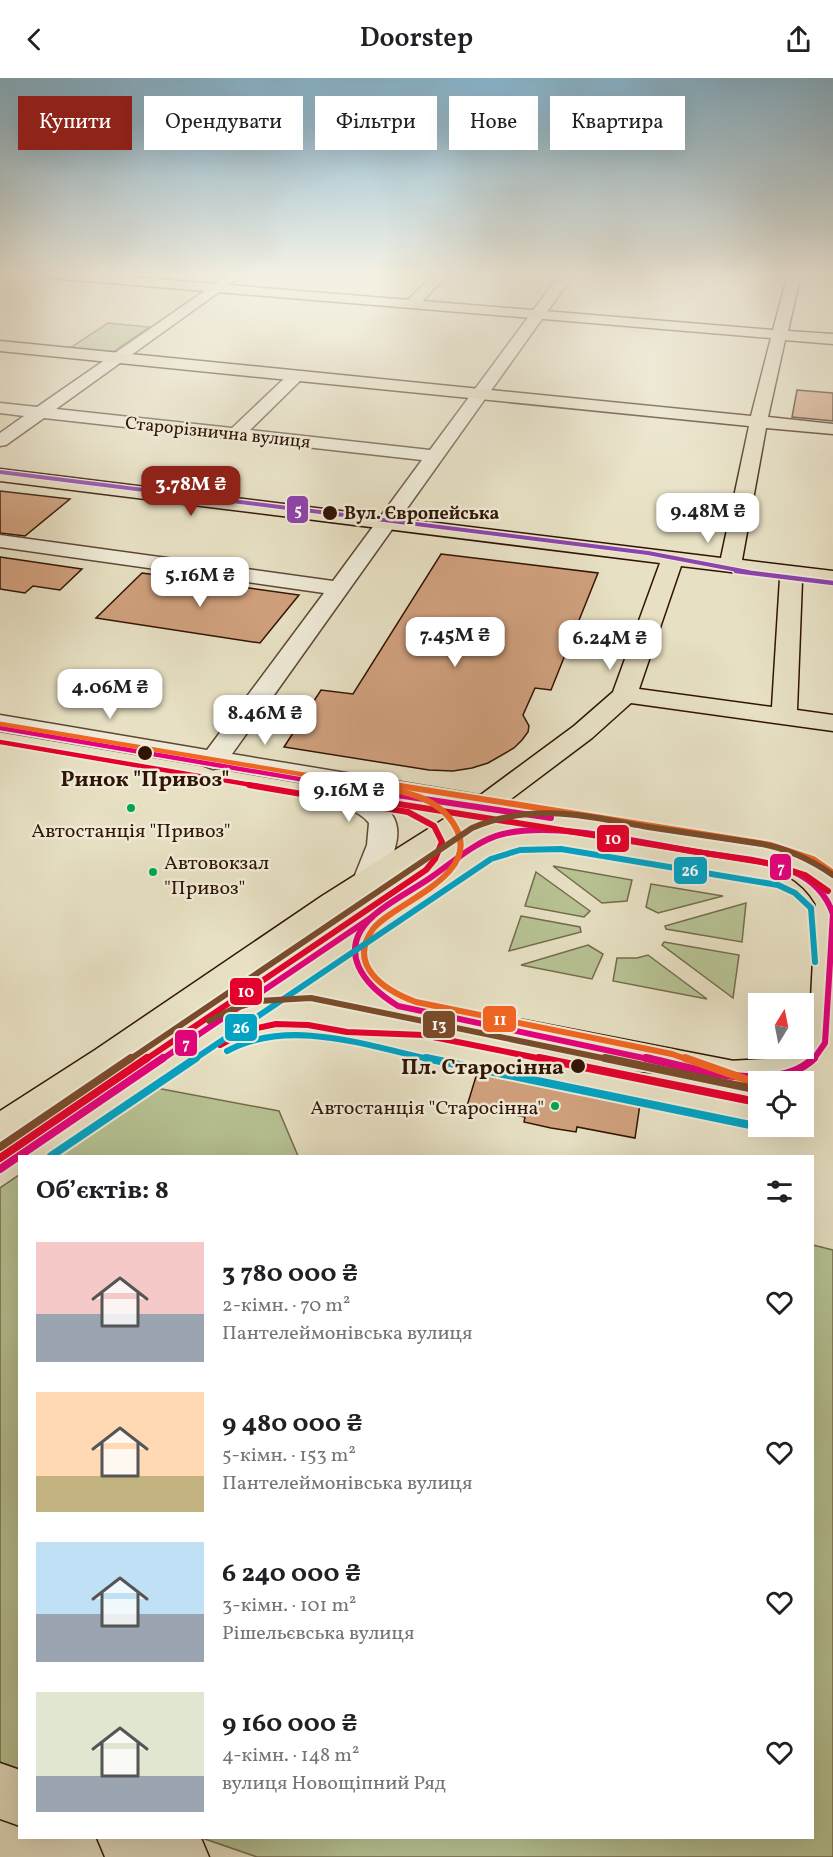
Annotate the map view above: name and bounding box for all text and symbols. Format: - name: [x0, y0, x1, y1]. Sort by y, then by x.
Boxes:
- text: Doorstep: [360, 20, 473, 58]
- icon: back: [18, 23, 51, 56]
- icon: share: [782, 23, 815, 56]
- chip: Купити: [18, 96, 132, 150]
- chip: Орендувати: [144, 96, 303, 150]
- chip: Фільтри: [315, 96, 437, 150]
- chip: Нове: [449, 96, 538, 150]
- chip: Квартира: [550, 96, 685, 150]
- street label: Старорізнична вулиця: [124, 411, 312, 456]
- pin: 3.78M ₴: [136, 466, 246, 517]
- text: 3.78M ₴: [155, 471, 227, 499]
- pin: 9.48M ₴: [653, 493, 763, 544]
- line badge: 5: [286, 495, 309, 524]
- text: 9.48M ₴: [670, 498, 746, 526]
- text: 5: [294, 500, 302, 522]
- place label: Вул. Європейська: [344, 502, 500, 527]
- marker: Вул. Європейська: [321, 504, 339, 522]
- pin: 5.16M ₴: [145, 557, 255, 608]
- text: 5.16M ₴: [165, 562, 235, 590]
- pin: 7.45M ₴: [400, 617, 510, 668]
- pin: 6.24M ₴: [555, 620, 665, 671]
- text: 7.45M ₴: [420, 622, 490, 650]
- text: 6.24M ₴: [573, 625, 647, 653]
- pin: 4.06M ₴: [55, 669, 165, 720]
- text: 4.06M ₴: [71, 674, 149, 702]
- pin: 8.46M ₴: [210, 695, 320, 746]
- text: 8.46M ₴: [227, 700, 303, 728]
- marker: Ринок "Привоз": [136, 744, 154, 762]
- place label: Ринок "Привоз": [60, 765, 230, 796]
- pin: 9.16M ₴: [294, 772, 404, 823]
- text: 9.16M ₴: [313, 777, 385, 805]
- marker: Автостанція "Привоз": [125, 802, 137, 814]
- place label: Автостанція "Привоз": [31, 818, 231, 846]
- line badge: 10: [596, 824, 630, 853]
- text: 10: [605, 829, 621, 851]
- place label: Автовокзал "Привоз": [164, 850, 269, 903]
- line badge: 7: [769, 853, 792, 881]
- line badge: 26: [673, 856, 708, 885]
- text: 7: [777, 858, 785, 880]
- text: 26: [681, 861, 699, 883]
- marker: Автовокзал "Привоз": [147, 866, 159, 878]
- line badge: 10: [229, 977, 263, 1006]
- text: 10: [238, 982, 254, 1004]
- north arrow: [748, 993, 814, 1059]
- map controls: [748, 993, 814, 1137]
- line badge: 11: [482, 1005, 517, 1033]
- line badge: 13: [422, 1010, 456, 1039]
- text: 11: [494, 1010, 506, 1032]
- line badge: 26: [224, 1013, 258, 1042]
- text: 13: [432, 1015, 446, 1037]
- text: 26: [232, 1018, 250, 1040]
- line badge: 7: [174, 1029, 198, 1057]
- text: 7: [182, 1034, 190, 1056]
- place label: Пл. Старосінна: [401, 1053, 564, 1084]
- marker: Пл. Старосінна: [569, 1057, 587, 1075]
- button: locate: [748, 1071, 814, 1137]
- place label: Автостанція "Старосінна": [310, 1095, 544, 1123]
- marker: Автостанція "Старосінна": [549, 1100, 561, 1112]
- text: Об’єктів: 8: [36, 1173, 169, 1209]
- icon: filters: [763, 1175, 796, 1208]
- text: 3 780 000 ₴: [222, 1256, 358, 1292]
- icon: home: [84, 1266, 156, 1338]
- icon: heart: [763, 1286, 796, 1319]
- text: 2-кімн. · 70 m²: [222, 1292, 350, 1320]
- text: Пантелеймонівська вулиця: [222, 1320, 472, 1348]
- text: 9 480 000 ₴: [222, 1406, 363, 1442]
- icon: home: [84, 1416, 156, 1488]
- icon: heart: [763, 1436, 796, 1469]
- text: 5-кімн. · 153 m²: [222, 1442, 356, 1470]
- text: Пантелеймонівська вулиця: [222, 1470, 472, 1498]
- text: 6 240 000 ₴: [222, 1556, 361, 1592]
- icon: home: [84, 1566, 156, 1638]
- icon: heart: [763, 1586, 796, 1619]
- text: 3-кімн. · 101 m²: [222, 1592, 356, 1620]
- text: Рішельєвська вулиця: [222, 1620, 414, 1648]
- text: 9 160 000 ₴: [222, 1706, 358, 1742]
- icon: home: [84, 1716, 156, 1788]
- icon: heart: [763, 1736, 796, 1769]
- text: 4-кімн. · 148 m²: [222, 1742, 359, 1770]
- text: вулиця Новощіпний Ряд: [222, 1770, 446, 1798]

